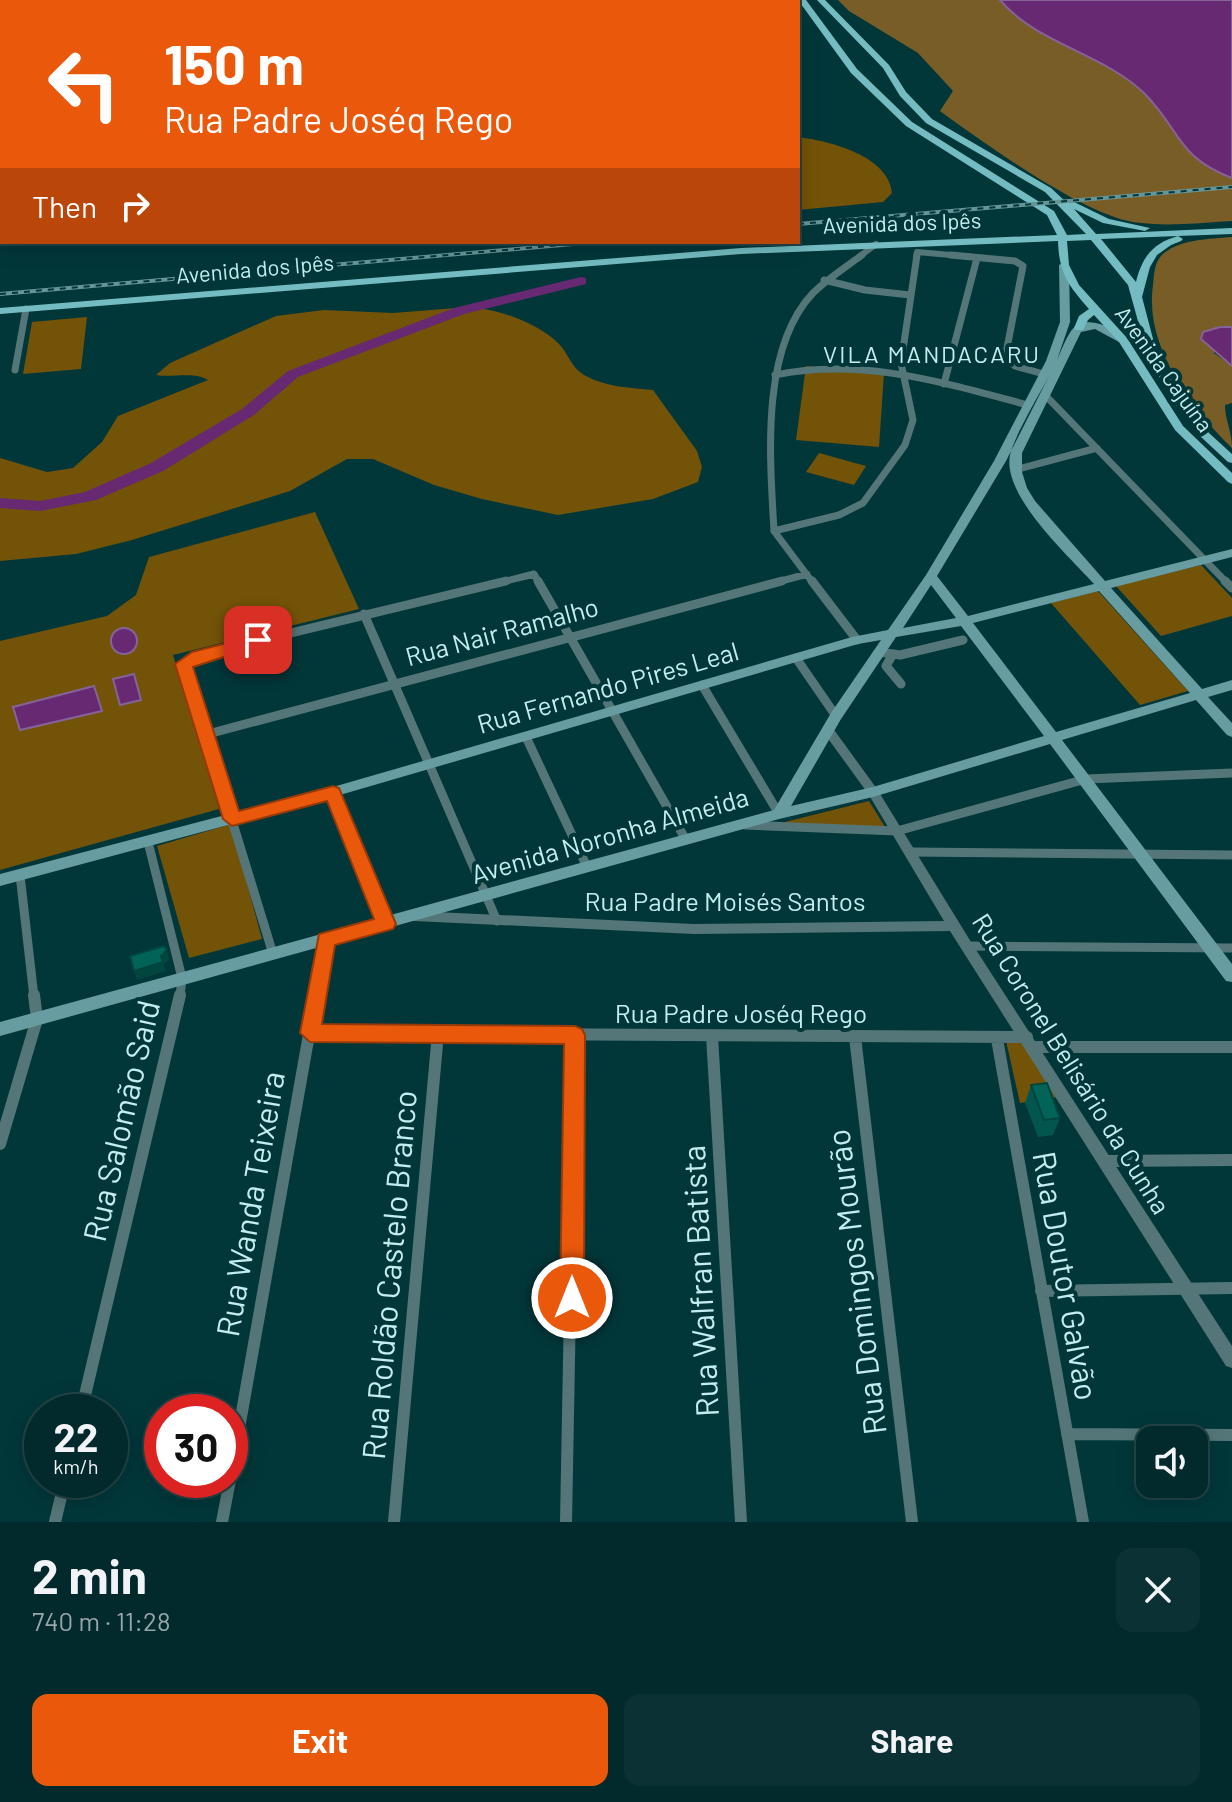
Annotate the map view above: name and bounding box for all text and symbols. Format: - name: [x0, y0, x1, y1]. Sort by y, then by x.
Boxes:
- text: 150 m: [164, 29, 304, 96]
- icon: left: [32, 32, 136, 136]
- text: Rua Padre Joséq Rego: [164, 97, 513, 140]
- icon: right: [113, 184, 157, 228]
- text: Then: [32, 188, 97, 224]
- street label: Avenida dos Ipês: [822, 206, 982, 238]
- street label: Avenida dos Ipês: [175, 248, 335, 288]
- street label: Avenida Cajuína: [1110, 300, 1219, 436]
- district label: VILA MANDACARU: [823, 339, 1041, 368]
- street label: Rua Nair Ramalho: [402, 590, 601, 671]
- pin: [224, 606, 292, 674]
- icon: arrive: [236, 618, 280, 662]
- street label: Rua Fernando Pires Leal: [473, 634, 742, 739]
- street label: Avenida Noronha Almeida: [467, 780, 752, 889]
- street label: Rua Padre Moisés Santos: [585, 885, 865, 916]
- street label: Rua Coronel Belisário da Cunha: [967, 907, 1178, 1219]
- street label: Rua Salomão Said: [74, 996, 166, 1245]
- street label: Rua Padre Joséq Rego: [615, 997, 867, 1028]
- street label: Rua Wanda Teixeira: [207, 1068, 291, 1339]
- street label: Rua Roldão Castelo Branco: [353, 1089, 423, 1461]
- street label: Rua Domingos Mourão: [817, 1127, 893, 1437]
- street label: Rua Walfran Batista: [673, 1144, 725, 1418]
- street label: Rua Doutor Galvão: [1026, 1148, 1108, 1403]
- position arrow: [530, 1256, 614, 1340]
- speed limit sign: 30: [144, 1394, 248, 1498]
- text: 22: [54, 1412, 98, 1460]
- map controls: [1136, 1426, 1208, 1498]
- button: sound: [1136, 1426, 1208, 1498]
- text: km/h: [53, 1454, 99, 1478]
- text: 2 min: [32, 1546, 147, 1604]
- button: close: [1116, 1548, 1200, 1632]
- text: 740 m · 11:28: [32, 1605, 170, 1636]
- button: Exit: [32, 1694, 608, 1786]
- button: Share: [624, 1694, 1200, 1786]

